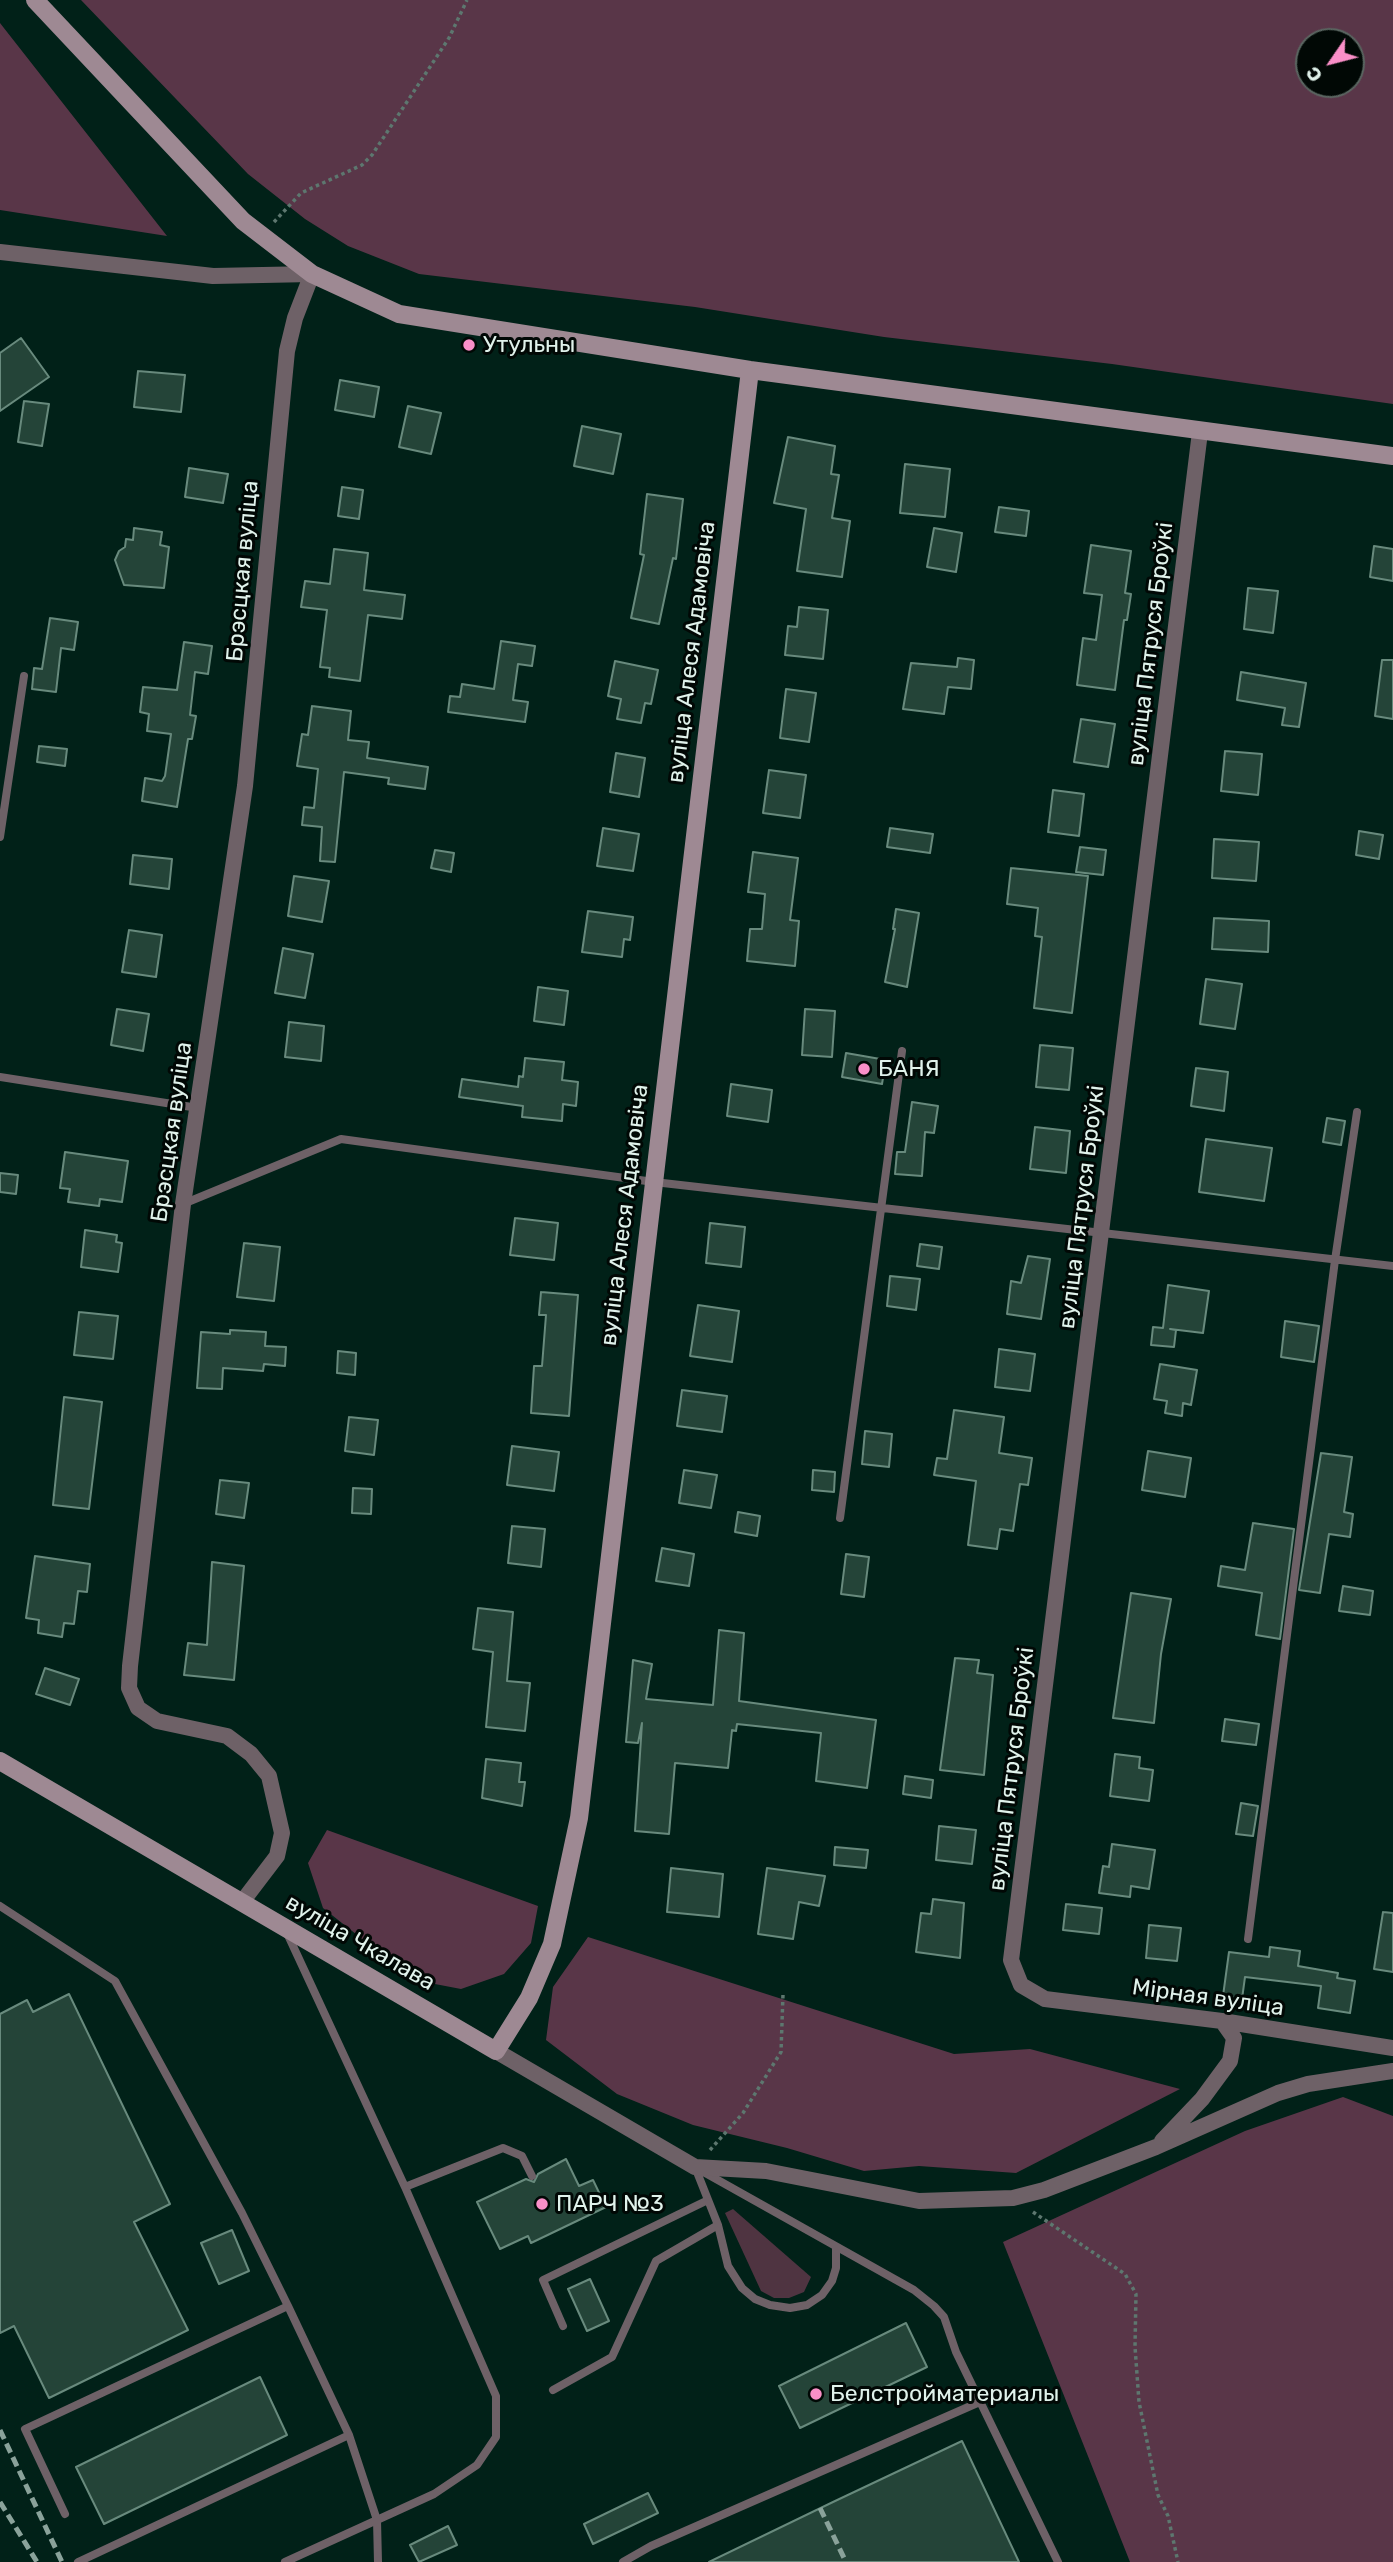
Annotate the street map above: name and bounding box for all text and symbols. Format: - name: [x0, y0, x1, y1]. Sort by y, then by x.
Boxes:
- north arrow: [1295, 28, 1365, 98]
- text: С: [1301, 62, 1327, 86]
- place label: Утульны: [483, 331, 575, 359]
- marker: Утульны: [461, 337, 477, 353]
- street label: Брэсцкая вуліца: [221, 479, 265, 663]
- street label: вуліца Алеся Адамовіча: [662, 520, 722, 784]
- street label: вуліца Пятруся Броўкі: [1122, 521, 1180, 767]
- street label: Брэсцкая вуліца: [146, 1040, 198, 1224]
- place label: БАНЯ: [878, 1055, 940, 1083]
- marker: БАНЯ: [856, 1061, 872, 1077]
- street label: вуліца Алеся Адамовіча: [595, 1083, 655, 1347]
- street label: вуліца Пятруся Броўкі: [1053, 1084, 1111, 1330]
- street label: вуліца Пятруся Броўкі: [983, 1646, 1041, 1892]
- street label: вуліца Чкалава: [280, 1889, 440, 1997]
- street label: Мірная вуліца: [1130, 1974, 1286, 2022]
- place label: ПАРЧ №3: [556, 2190, 664, 2218]
- marker: ПАРЧ №3: [534, 2196, 550, 2212]
- place label: Белстройматериалы: [830, 2380, 1059, 2408]
- marker: Белстройматериалы: [808, 2386, 824, 2402]

